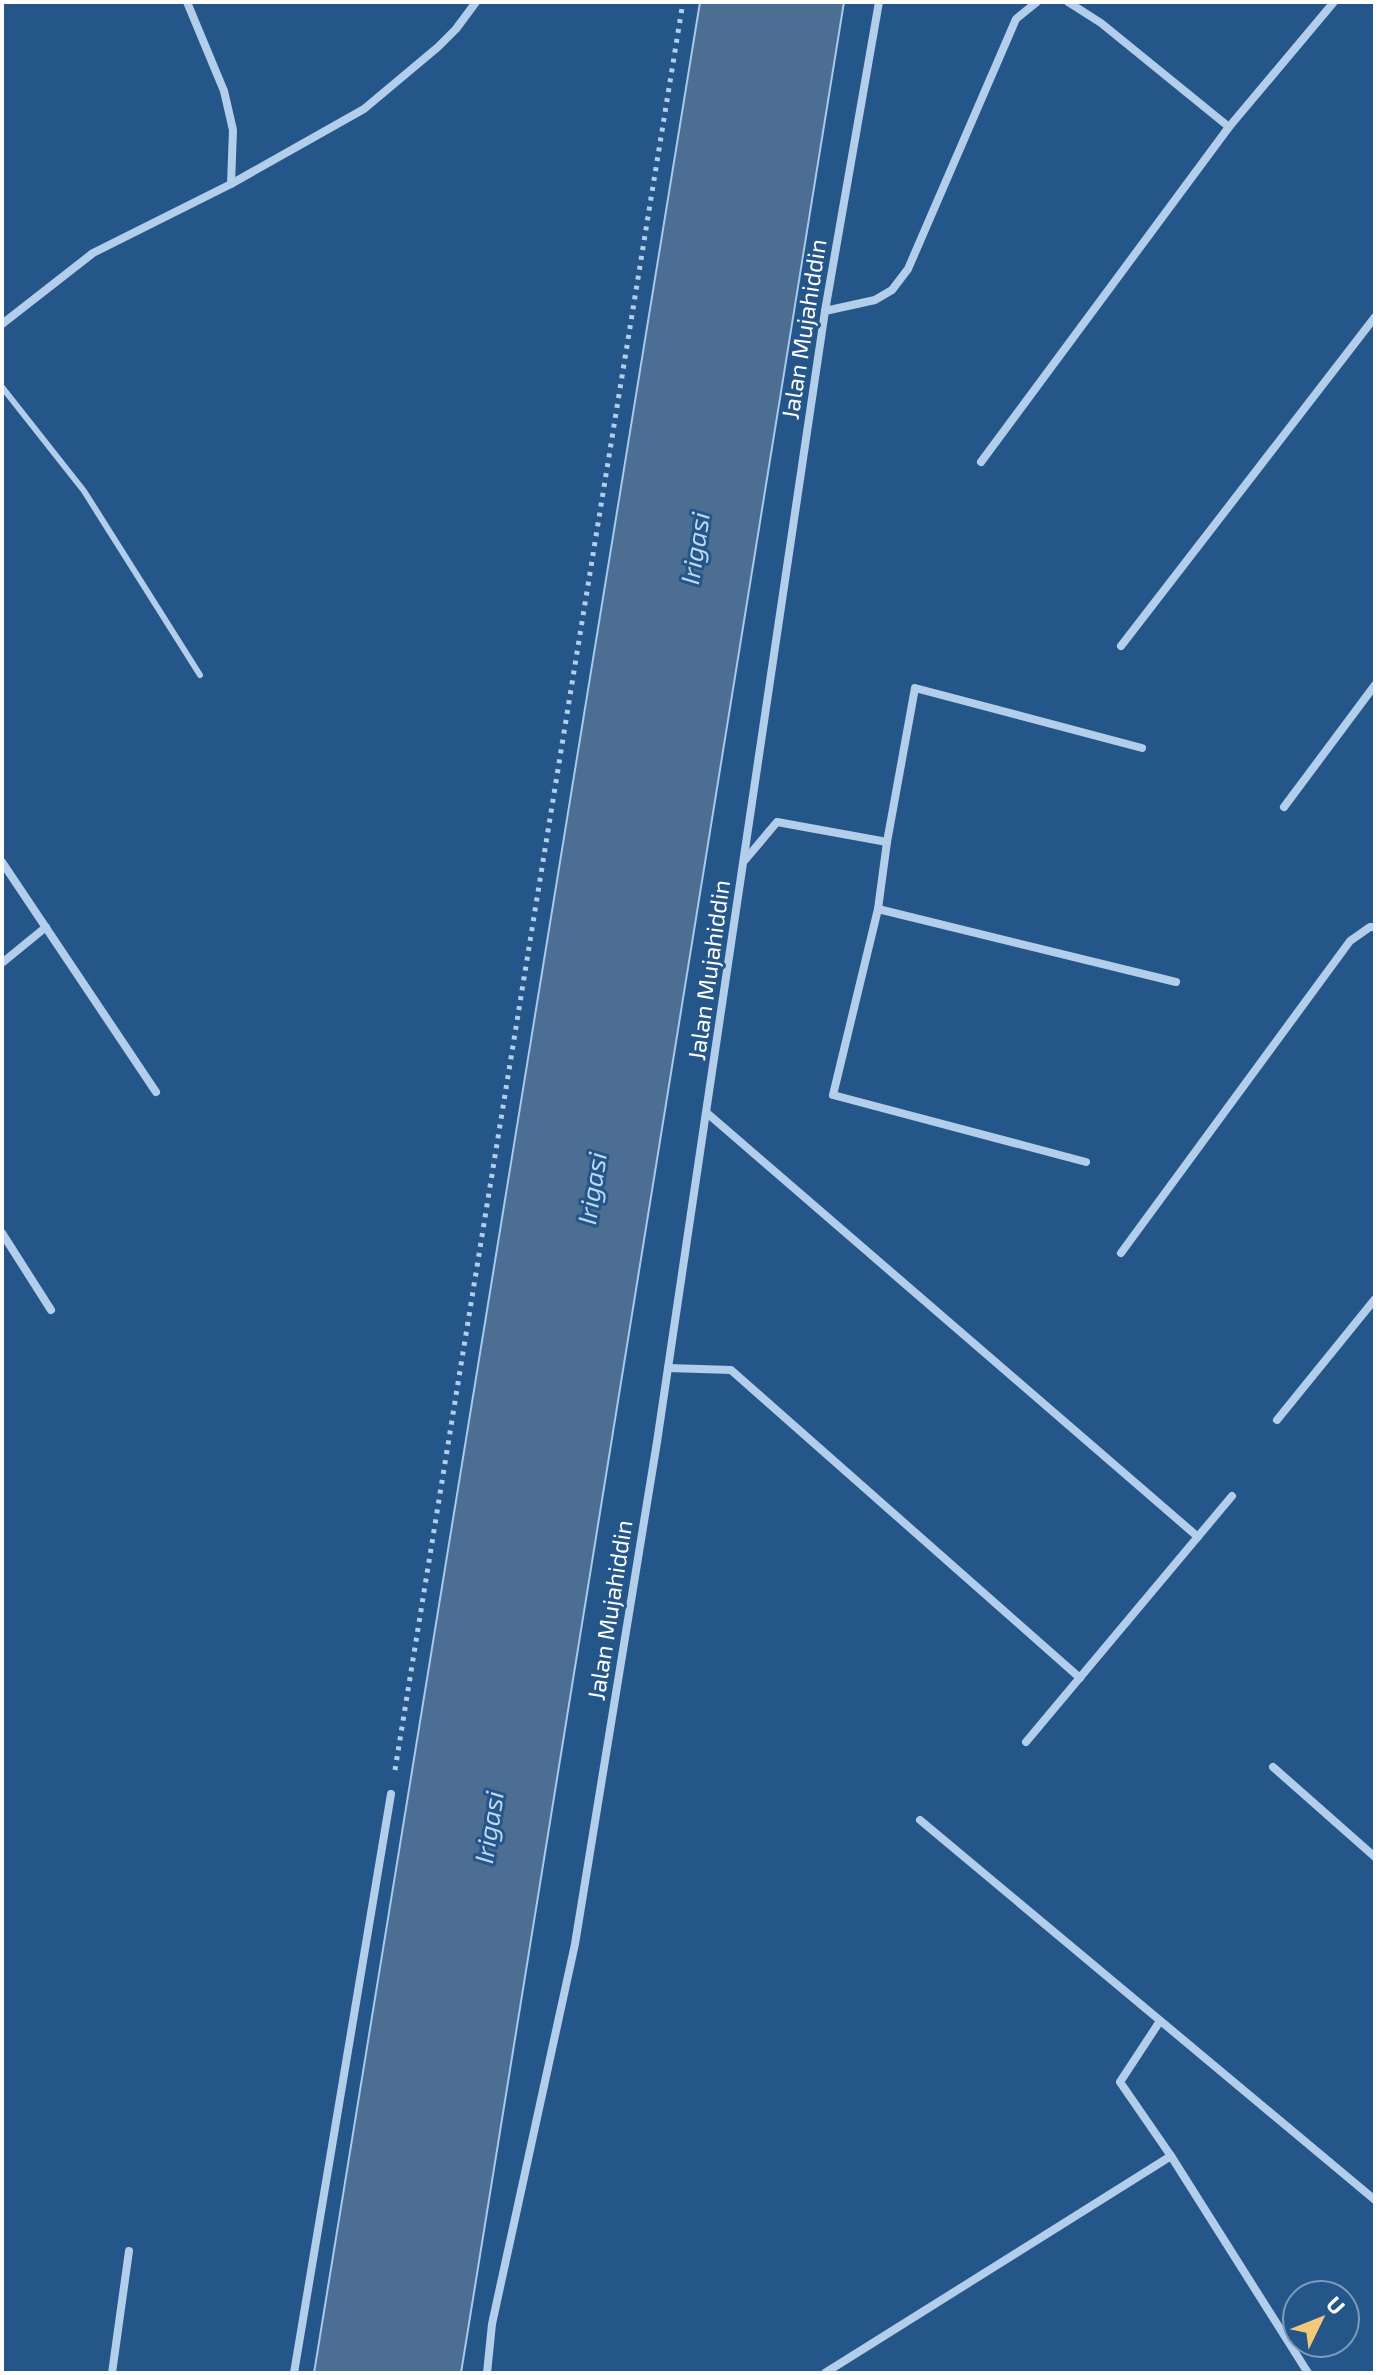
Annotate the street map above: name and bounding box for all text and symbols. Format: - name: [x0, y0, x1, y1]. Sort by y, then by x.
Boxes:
- street label: Jalan Mujahiddin: [774, 237, 832, 421]
- water label: Irigasi: [673, 510, 715, 586]
- street label: Jalan Mujahiddin: [681, 878, 735, 1062]
- water label: Irigasi: [570, 1150, 612, 1226]
- street label: Jalan Mujahiddin: [580, 1518, 638, 1702]
- water label: Irigasi: [467, 1789, 509, 1865]
- north arrow: [1281, 2279, 1361, 2359]
- text: U: [1322, 2290, 1351, 2319]

